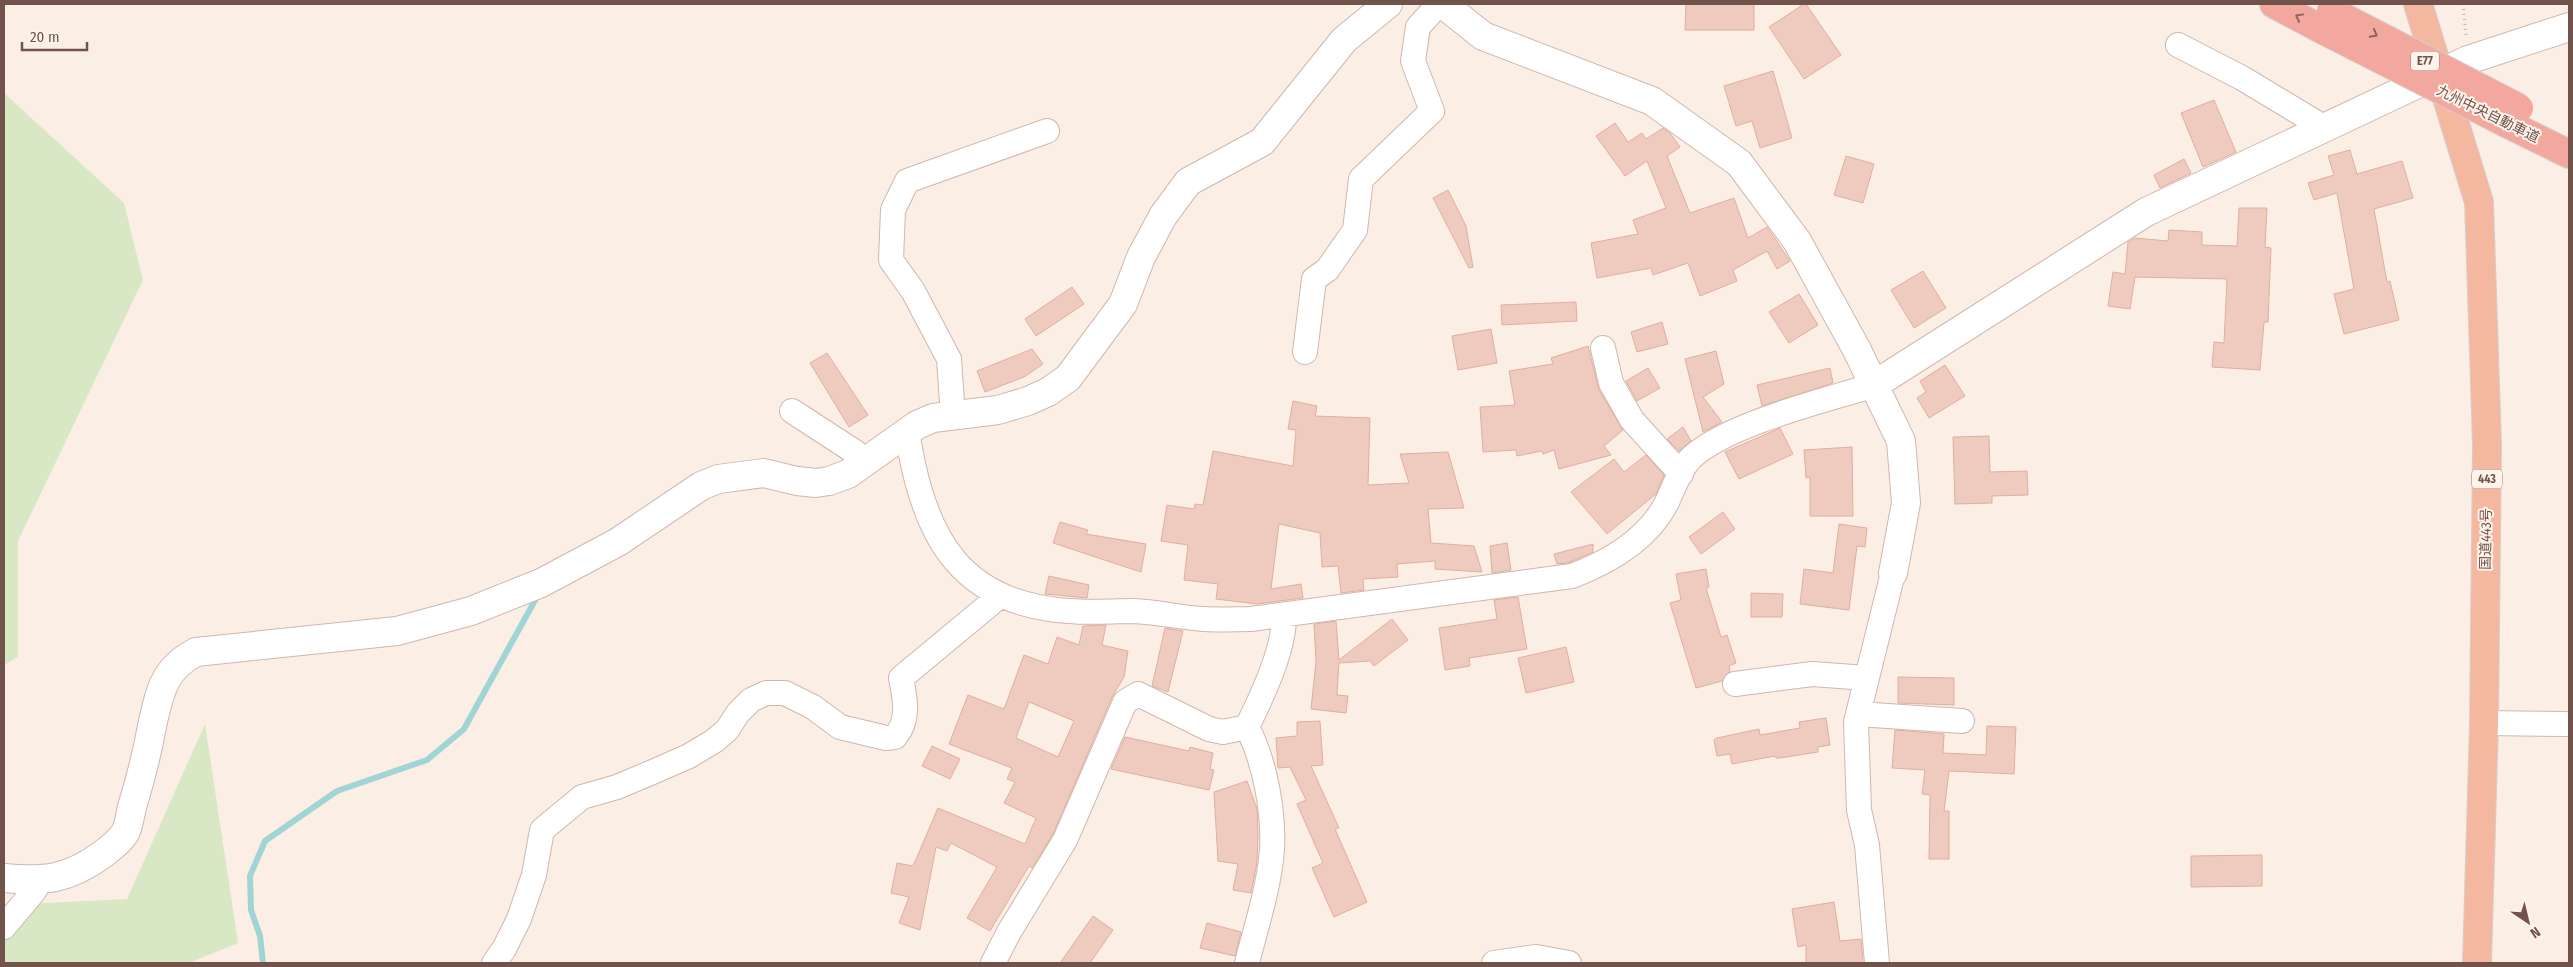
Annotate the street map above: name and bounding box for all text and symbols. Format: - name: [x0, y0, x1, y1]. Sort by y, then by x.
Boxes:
- one-way arrow: [2295, 13, 2304, 23]
- scale bar: [22, 20, 88, 52]
- one-way arrow: [2369, 27, 2378, 37]
- text: 20 m: [30, 28, 60, 46]
- road number: E77: [2411, 51, 2439, 70]
- street label: 九州中央自動車道: [2434, 82, 2542, 146]
- road number: 443: [2472, 469, 2502, 488]
- street label: 国道443号: [2477, 508, 2495, 570]
- north arrow: [2503, 897, 2553, 947]
- text: N: [2527, 923, 2543, 942]

